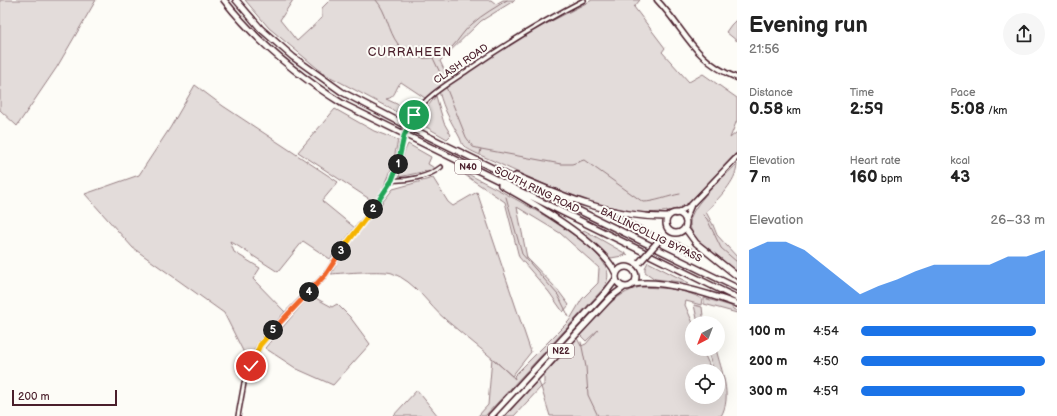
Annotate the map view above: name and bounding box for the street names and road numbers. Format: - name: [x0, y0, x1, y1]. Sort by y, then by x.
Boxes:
- street label: CLASH ROAD: [432, 41, 490, 87]
- road number: N40: [455, 160, 481, 174]
- street label: SOUTH RING ROAD: [493, 164, 581, 216]
- street label: BALLINCOLLIG BYPASS: [598, 205, 704, 265]
- road number: N22: [548, 344, 574, 358]

